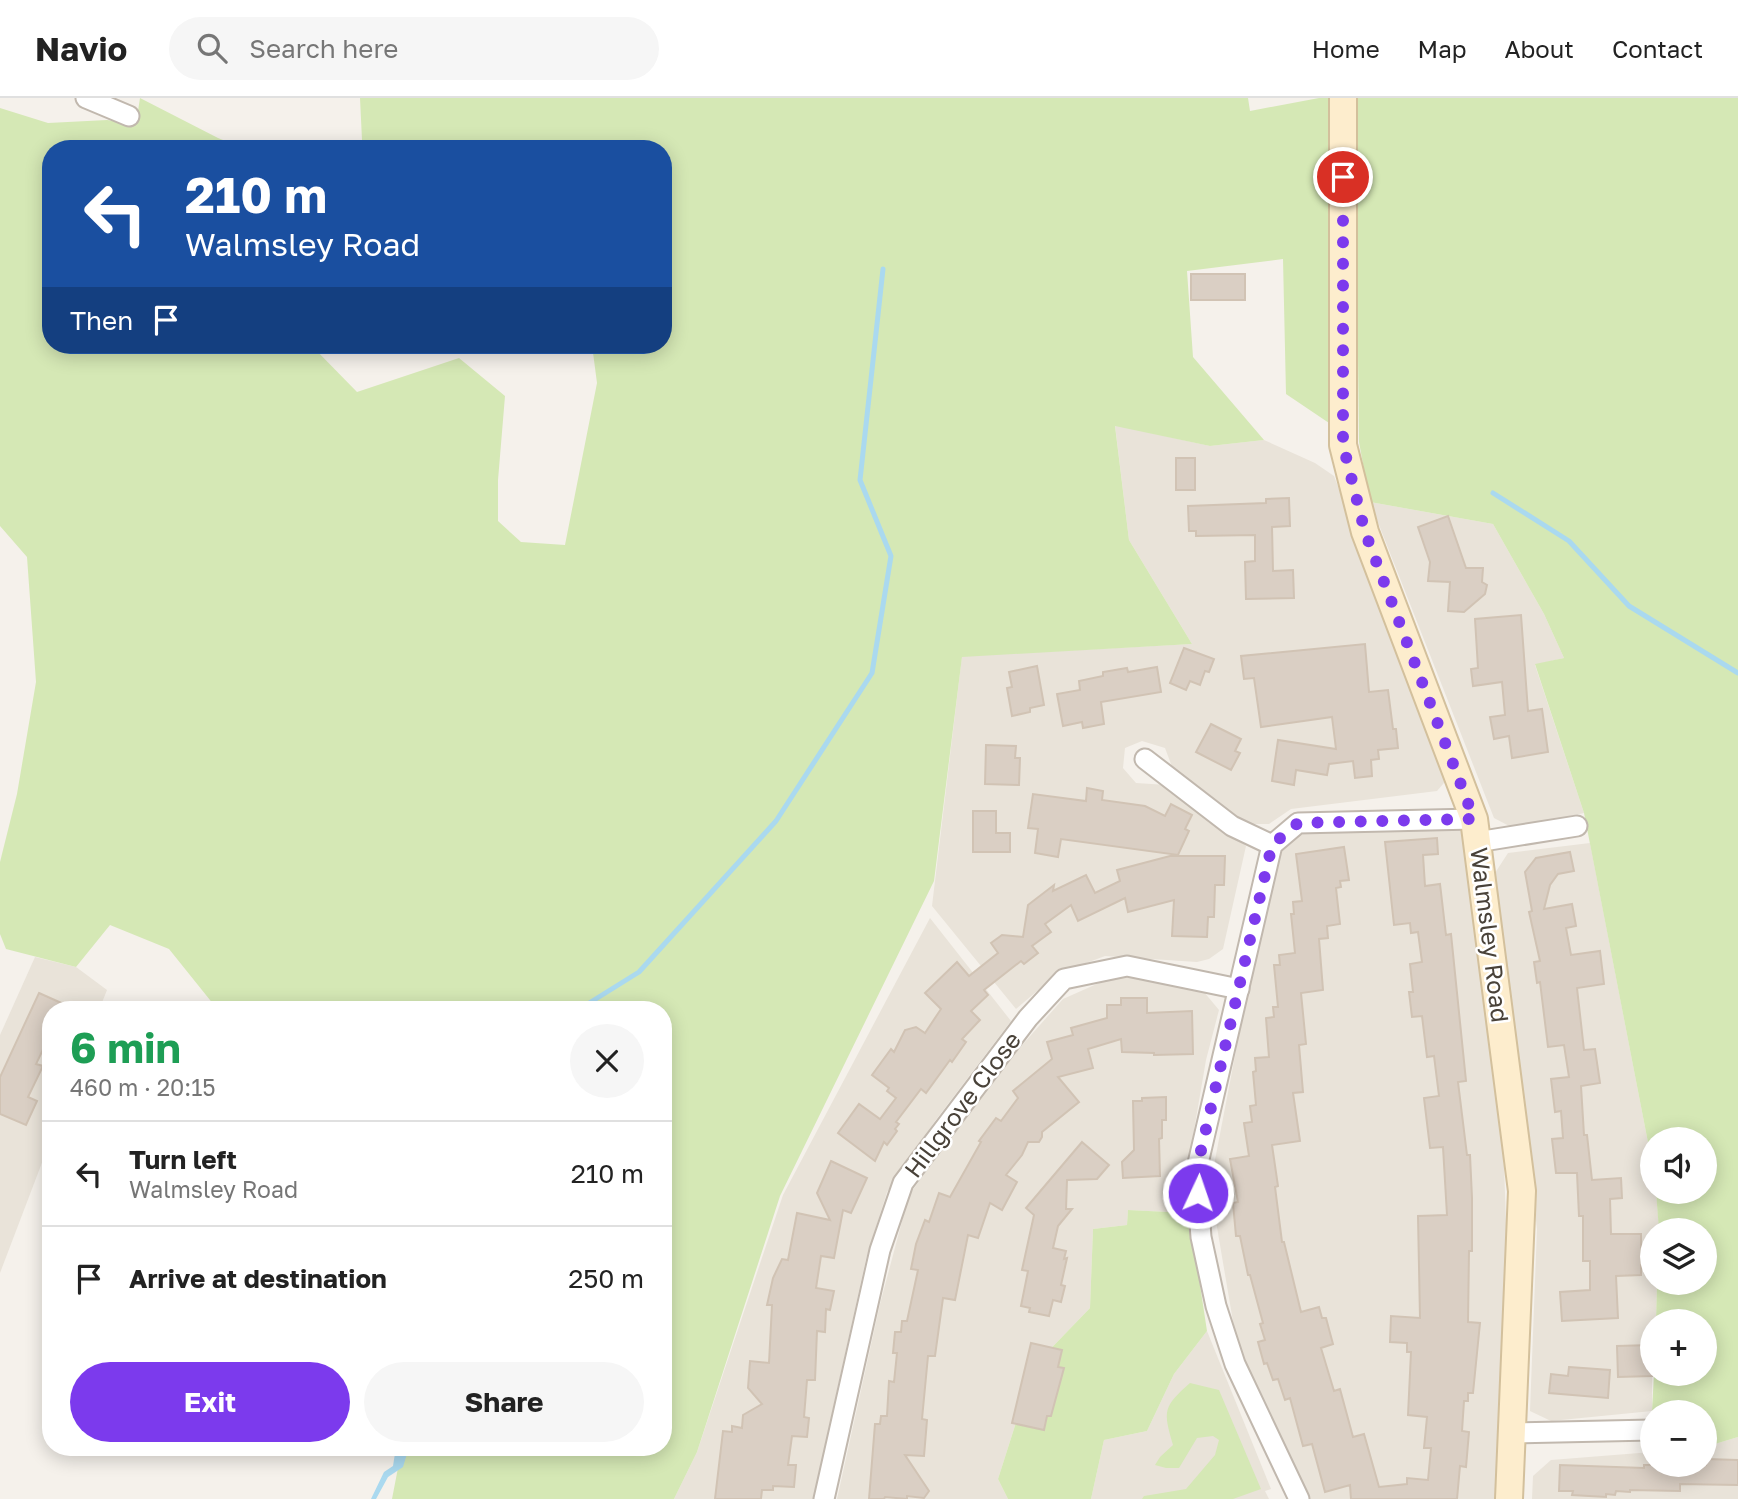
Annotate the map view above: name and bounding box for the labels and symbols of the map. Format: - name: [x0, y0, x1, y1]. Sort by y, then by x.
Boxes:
- pin: [1313, 147, 1373, 207]
- street label: Walmsley Road: [1465, 846, 1516, 1024]
- street label: Hillgrove Close: [897, 1025, 1026, 1183]
- position arrow: [1161, 1156, 1235, 1230]

